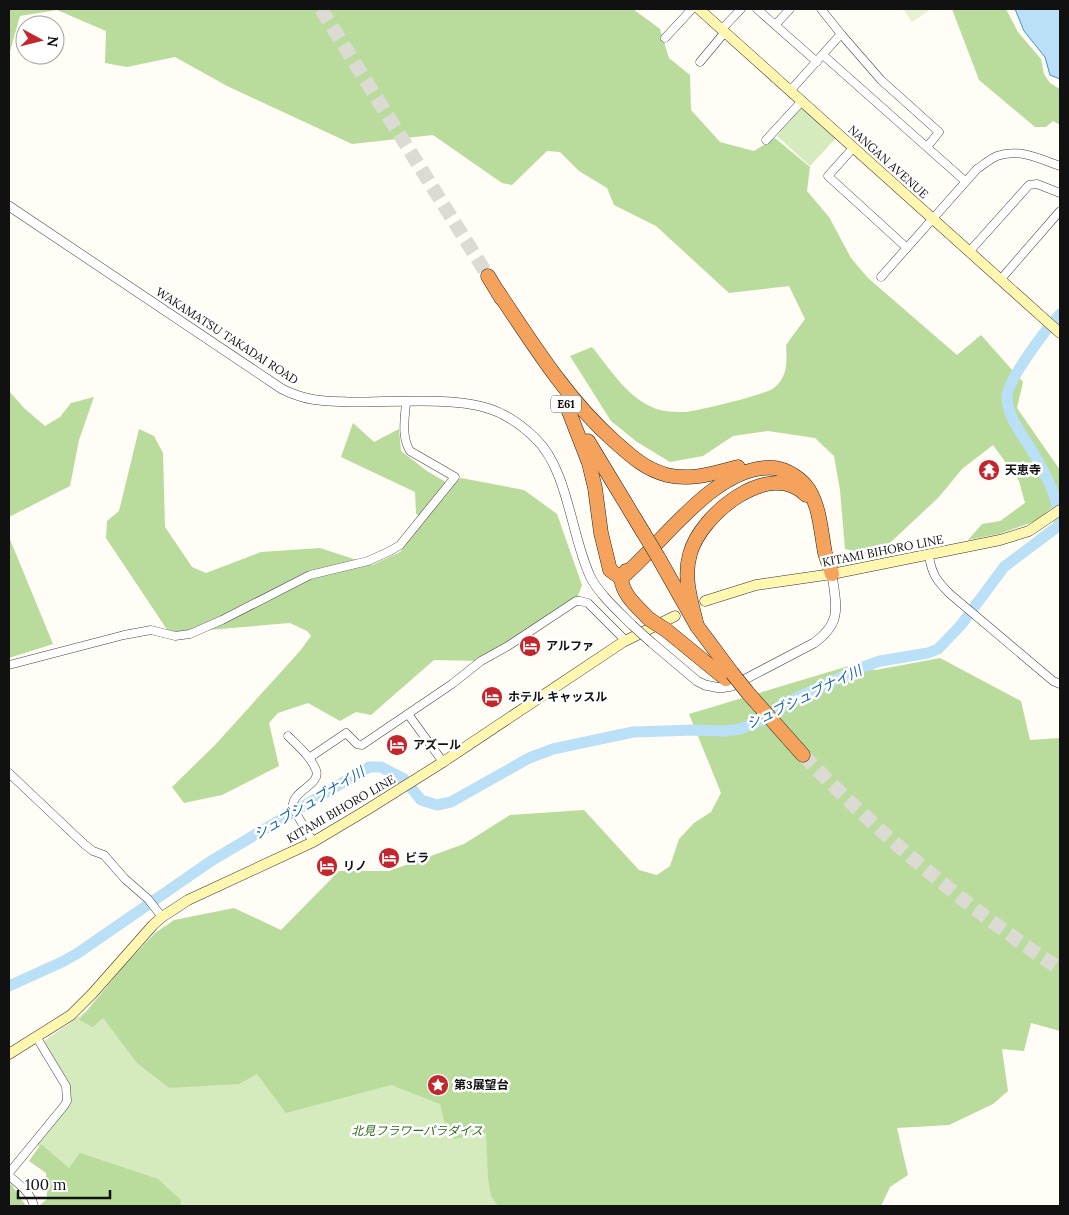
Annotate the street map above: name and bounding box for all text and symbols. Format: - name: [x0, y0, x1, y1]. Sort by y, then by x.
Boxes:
- north arrow: [15, 15, 65, 65]
- text: N: [43, 35, 62, 48]
- street label: NANGAN AVENUE: [845, 122, 932, 202]
- street label: WAKAMATSU TAKADAI ROAD: [153, 284, 301, 387]
- road number: E61: [551, 396, 581, 412]
- temple icon: 天恵寺: [977, 458, 1001, 482]
- place label: 天恵寺: [1005, 462, 1041, 477]
- street label: KITAMI BIHORO LINE: [821, 531, 945, 570]
- hotel icon: アルファ: [518, 634, 542, 658]
- place label: アルファ: [546, 638, 594, 653]
- water label: シュブシュブナイ川: [743, 660, 866, 733]
- hotel icon: ホテル キャッスル: [480, 685, 504, 709]
- place label: ホテル キャッスル: [508, 689, 607, 704]
- hotel icon: アズール: [385, 733, 409, 757]
- place label: アズール: [413, 737, 461, 752]
- water label: シュブシュブナイ川: [250, 762, 369, 843]
- street label: KITAMI BIHORO LINE: [284, 771, 398, 846]
- hotel icon: ビラ: [377, 846, 401, 870]
- place label: ビラ: [405, 850, 429, 865]
- hotel icon: リノ: [315, 854, 339, 878]
- place label: リノ: [343, 858, 367, 873]
- place icon: 第3展望台: [426, 1073, 450, 1097]
- place label: 第3展望台: [454, 1077, 509, 1092]
- park label: 北見フラワーパラダイス: [351, 1123, 483, 1138]
- scale bar: [18, 1168, 110, 1200]
- text: 100 m: [25, 1175, 66, 1194]

